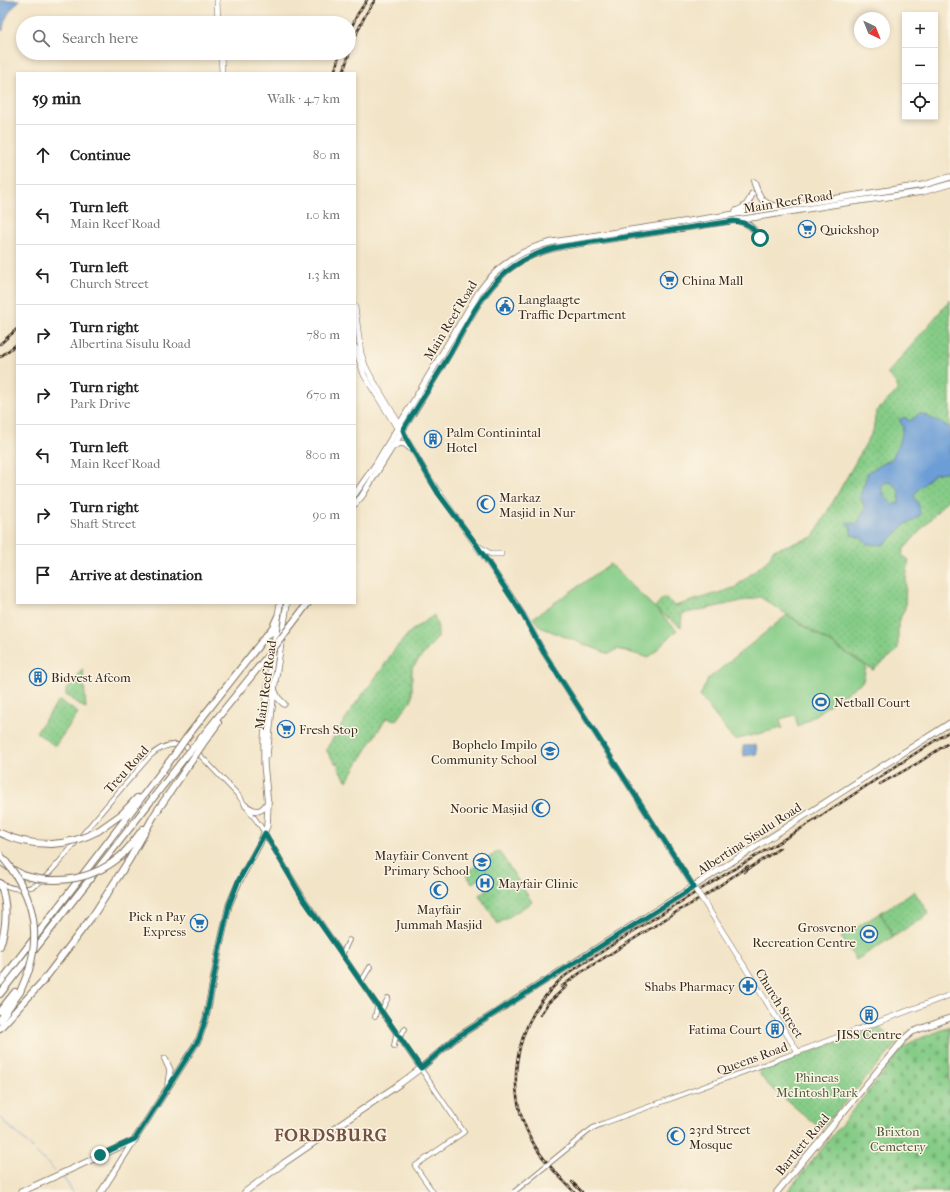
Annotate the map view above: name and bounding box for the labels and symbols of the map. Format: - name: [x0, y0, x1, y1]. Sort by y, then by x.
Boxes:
- north arrow: [854, 12, 890, 48]
- street label: Main Reef Road: [742, 187, 835, 216]
- supermarket icon: Quickshop: [797, 219, 817, 239]
- place label: Quickshop: [820, 222, 879, 237]
- route start: [751, 229, 769, 247]
- supermarket icon: China Mall: [659, 270, 679, 290]
- place label: China Mall: [682, 273, 744, 288]
- street label: Main Reef Road: [421, 277, 481, 363]
- place label: Langlaagte Traffic Department: [518, 292, 627, 322]
- public building icon: Langlaagte Traffic Department: [495, 296, 515, 316]
- place label: Palm Continintal Hotel: [446, 425, 542, 455]
- building icon: Palm Continintal Hotel: [423, 429, 443, 449]
- place label: Markaz Masjid in Nur: [499, 490, 576, 520]
- mosque icon: Markaz Masjid in Nur: [476, 494, 496, 514]
- street label: Main Reef Road: [252, 638, 279, 731]
- building icon: Bidvest Afcom: [28, 667, 48, 687]
- place label: Bidvest Afcom: [51, 670, 131, 685]
- sports icon: Netball Court: [811, 692, 831, 712]
- place label: Netball Court: [834, 695, 911, 710]
- supermarket icon: Fresh Stop: [276, 719, 296, 739]
- place label: Fresh Stop: [299, 722, 358, 737]
- place label: Bophelo Impilo Community School: [431, 737, 537, 767]
- school or university icon: Bophelo Impilo Community School: [540, 741, 560, 761]
- street label: Treu Road: [101, 742, 152, 796]
- mosque icon: Noorie Masjid: [531, 798, 551, 818]
- street label: Albertina Sisulu Road: [694, 799, 805, 878]
- place label: Noorie Masjid: [450, 801, 529, 816]
- place label: Mayfair Convent Primary School: [375, 848, 469, 878]
- school or university icon: Mayfair Convent Primary School: [472, 852, 492, 872]
- hospital icon: Mayfair Clinic: [475, 873, 495, 893]
- place label: Mayfair Clinic: [498, 876, 579, 891]
- mosque icon: Mayfair Jummah Masjid: [429, 880, 449, 900]
- place label: Mayfair Jummah Masjid: [395, 902, 483, 932]
- place label: Pick n Pay Express: [128, 909, 187, 939]
- supermarket icon: Pick n Pay Express: [189, 913, 209, 933]
- place label: Grosvenor Recreation Centre: [752, 920, 857, 950]
- sports icon: Grosvenor Recreation Centre: [859, 924, 879, 944]
- street label: Church Street: [752, 966, 807, 1041]
- pharmacy icon: Shabs Pharmacy: [738, 976, 758, 996]
- place label: Shabs Pharmacy: [644, 979, 736, 994]
- building icon: JISS Centre: [859, 1005, 879, 1025]
- building icon: Fatima Court: [765, 1019, 785, 1039]
- place label: Fatima Court: [688, 1022, 762, 1037]
- place label: JISS Centre: [835, 1027, 902, 1042]
- street label: Queens Road: [715, 1038, 790, 1078]
- park label: Phineas McIntosh Park: [776, 1070, 858, 1100]
- street label: Bartlett Road: [772, 1110, 833, 1178]
- place label: 23rd Street Mosque: [689, 1122, 751, 1152]
- park label: Brixton Cemetery: [870, 1124, 927, 1154]
- district label: FORDSBURG: [273, 1125, 388, 1145]
- mosque icon: 23rd Street Mosque: [666, 1126, 686, 1146]
- route end: [91, 1146, 109, 1164]

